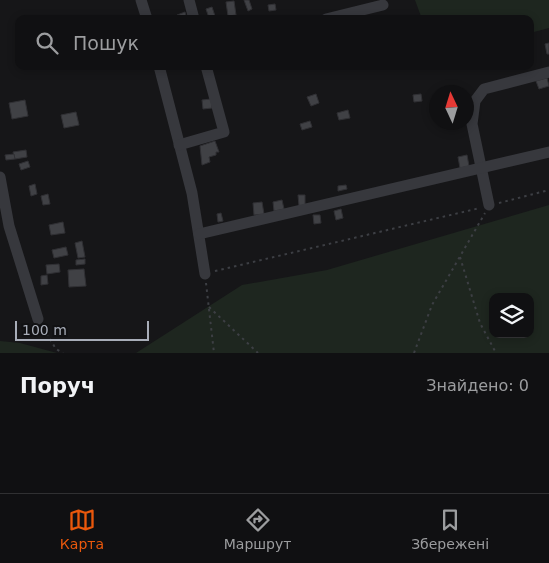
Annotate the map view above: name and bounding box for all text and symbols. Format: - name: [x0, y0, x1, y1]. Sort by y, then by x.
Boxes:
- search box: [15, 15, 534, 70]
- icon: search: [33, 29, 61, 57]
- text: Пошук: [73, 32, 139, 54]
- north arrow: [429, 85, 474, 130]
- map controls: [489, 293, 534, 338]
- button: layers: [489, 293, 534, 338]
- scale bar: [15, 318, 149, 341]
- text: 100 m: [22, 322, 67, 338]
- text: Поруч: [20, 374, 95, 398]
- text: Знайдено: 0: [426, 376, 529, 395]
- tab: Карта: [60, 506, 104, 552]
- tab: Маршрут: [224, 506, 291, 552]
- tab: Збережені: [411, 506, 489, 552]

